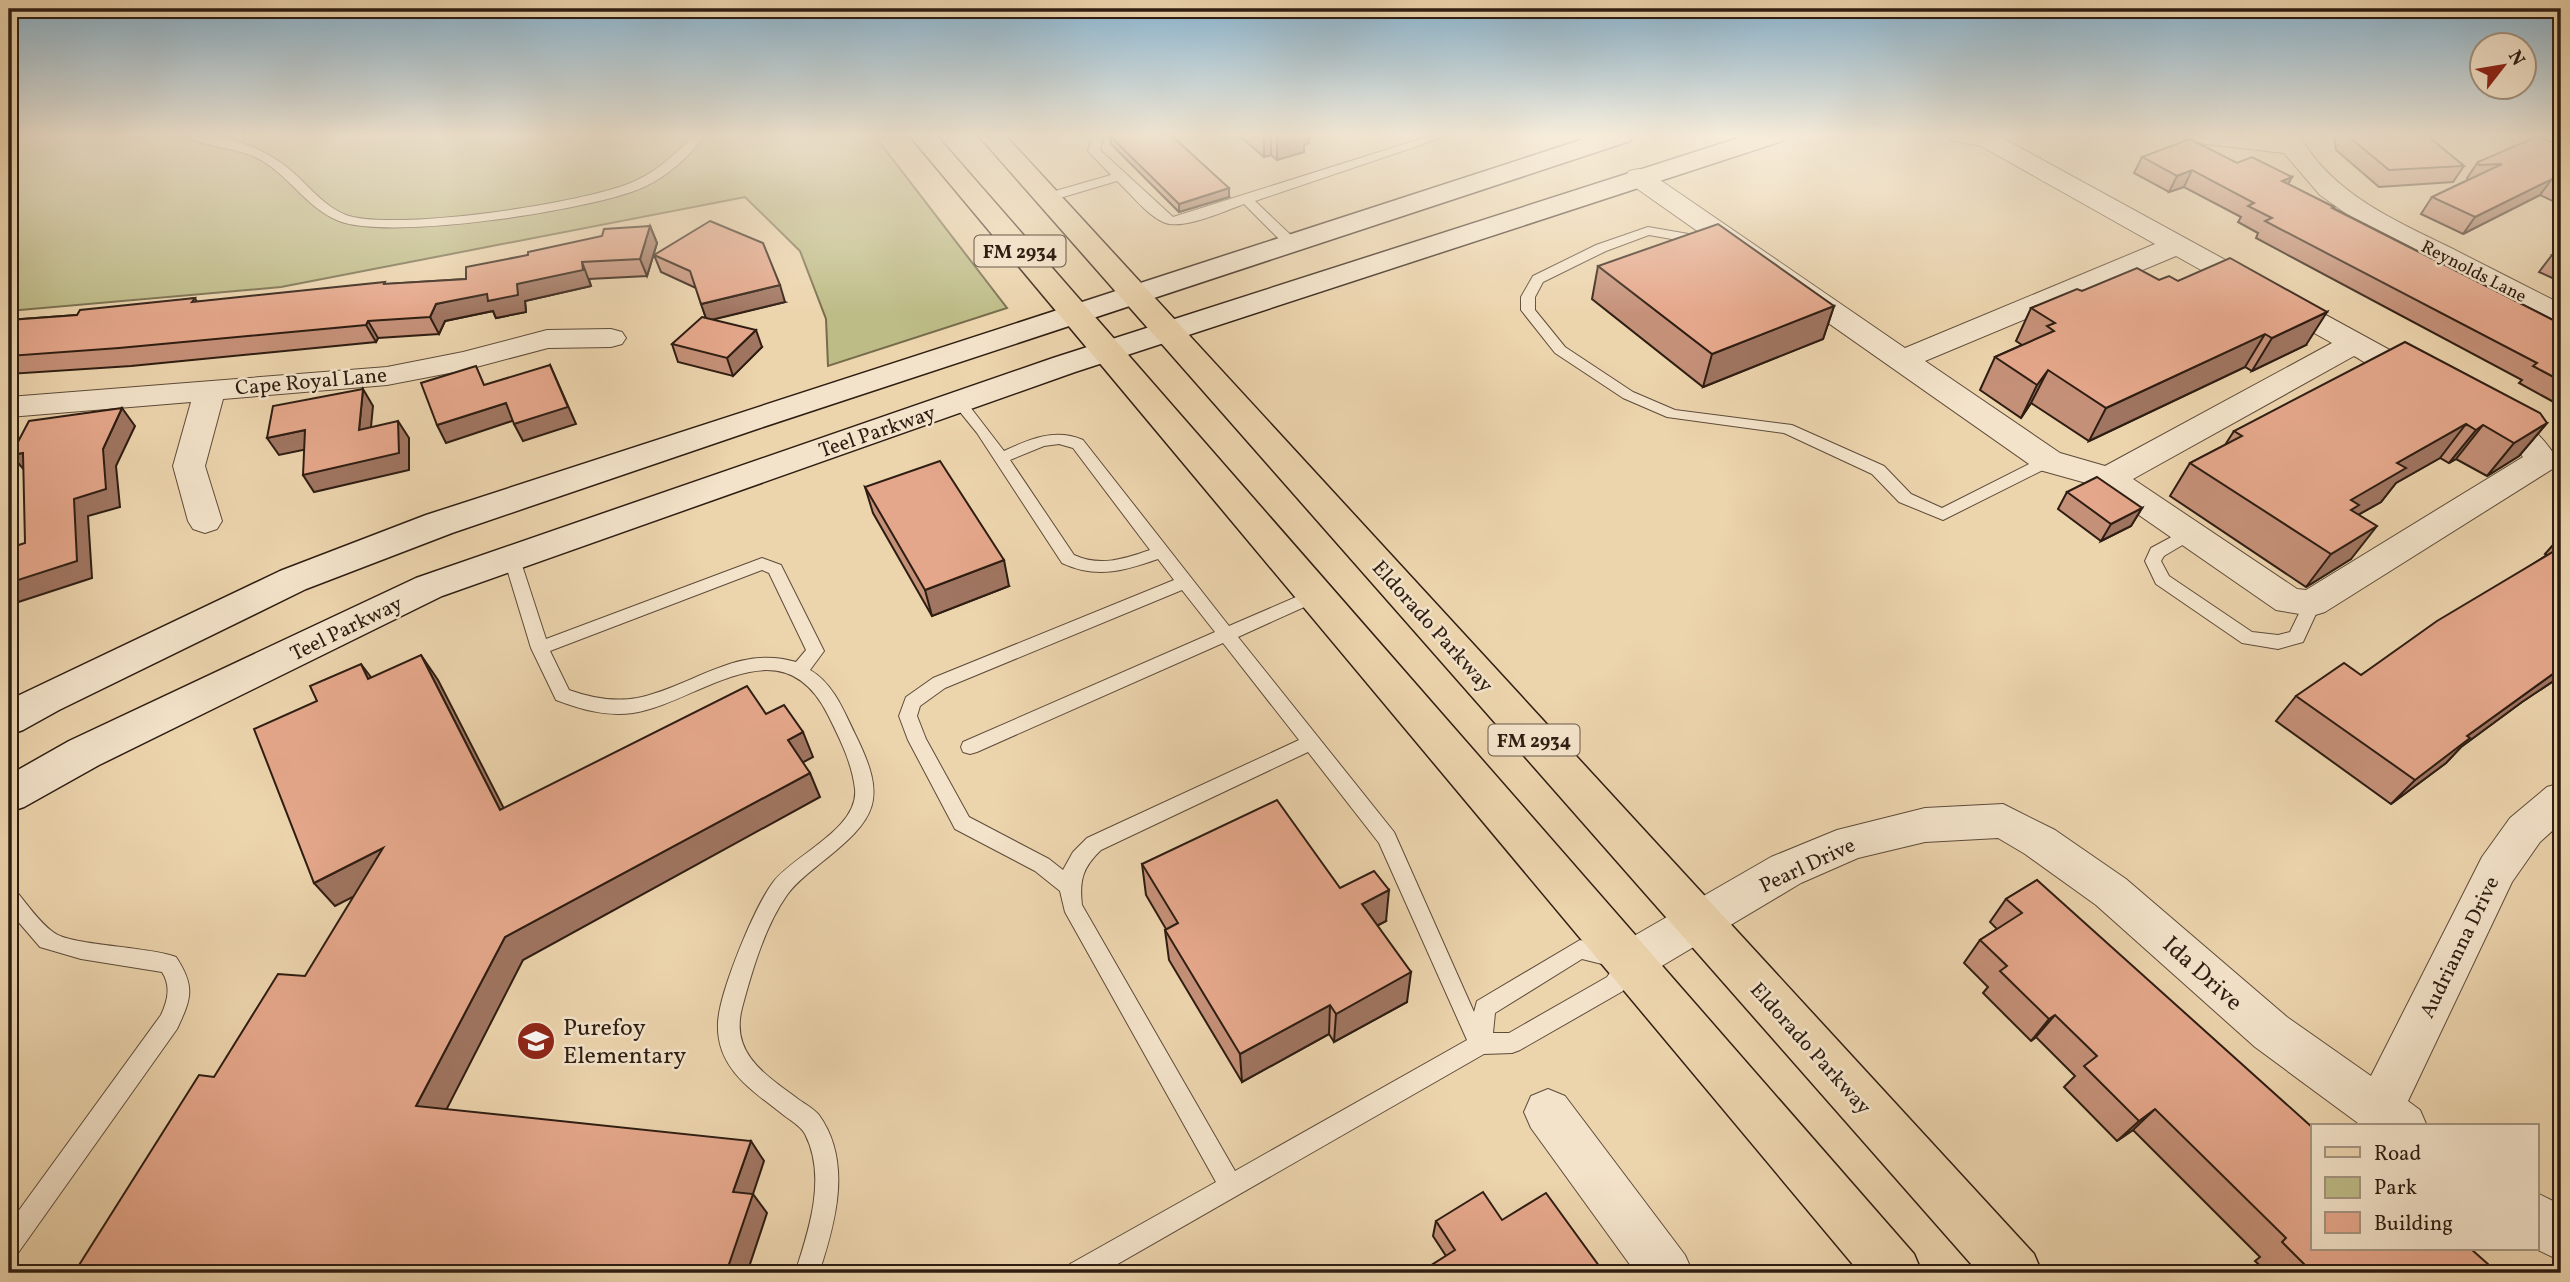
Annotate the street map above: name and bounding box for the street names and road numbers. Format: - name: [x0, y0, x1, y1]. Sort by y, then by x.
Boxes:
- road number: FM 2934: [974, 235, 1066, 266]
- street label: Reynolds Lane: [2416, 235, 2530, 310]
- street label: Cape Royal Lane: [234, 361, 388, 404]
- street label: Teel Parkway: [815, 399, 940, 466]
- street label: Eldorado Parkway: [1365, 555, 1500, 700]
- street label: Teel Parkway: [286, 589, 408, 669]
- road number: FM 2934: [1488, 724, 1580, 755]
- street label: Pearl Drive: [1755, 831, 1860, 901]
- street label: Audrianna Drive: [2413, 872, 2507, 1024]
- street label: Ida Drive: [2154, 929, 2249, 1020]
- street label: Eldorado Parkway: [1743, 977, 1878, 1122]

